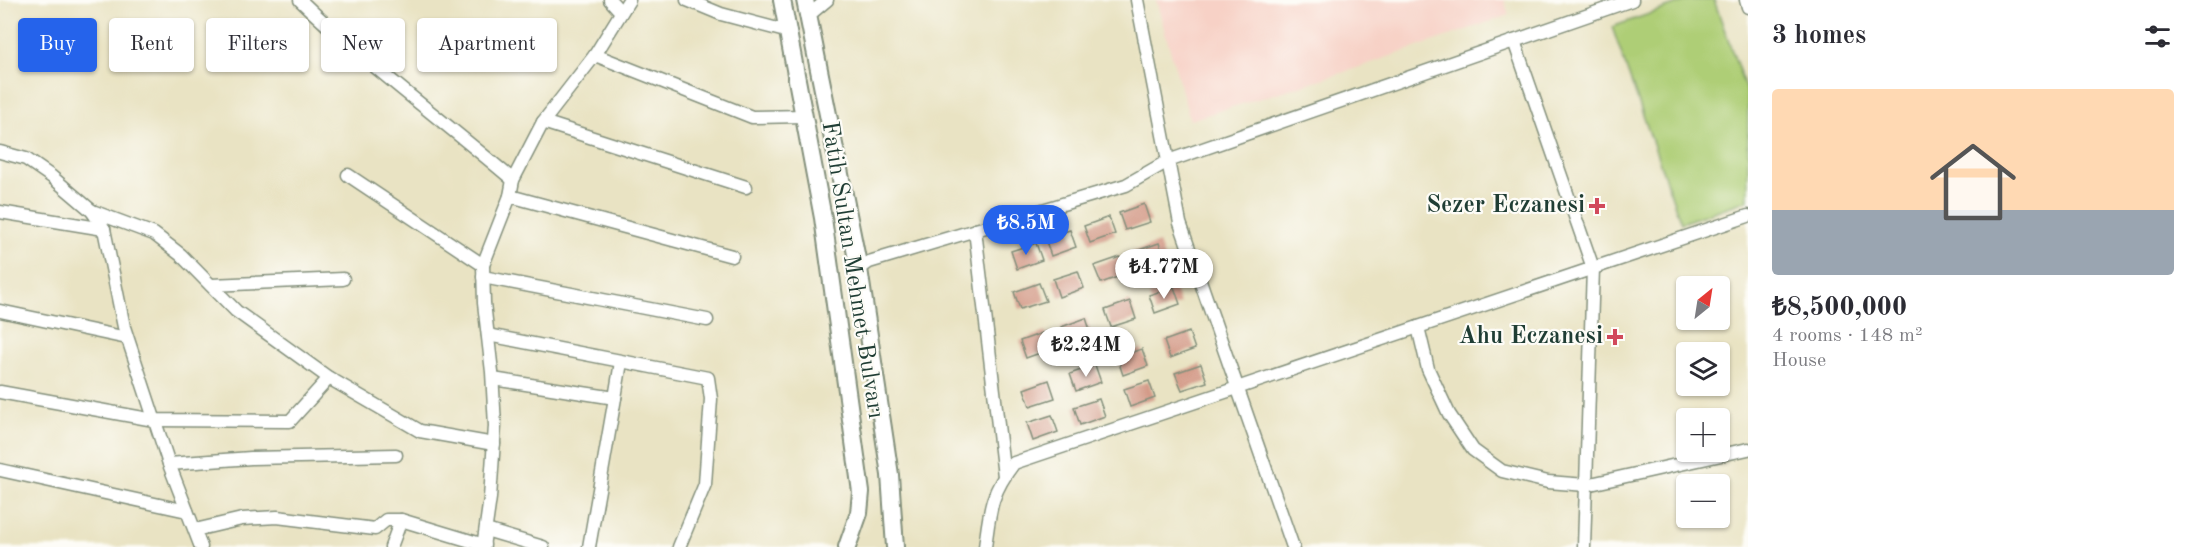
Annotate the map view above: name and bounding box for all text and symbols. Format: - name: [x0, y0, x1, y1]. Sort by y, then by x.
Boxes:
- chip: Buy: [18, 18, 97, 72]
- chip: Rent: [109, 18, 194, 72]
- chip: Filters: [206, 18, 309, 72]
- chip: New: [321, 18, 405, 72]
- chip: Apartment: [417, 18, 557, 72]
- icon: filters: [2141, 20, 2174, 53]
- text: 3 homes: [1772, 23, 1866, 49]
- street label: Fatih Sultan Mehmet Bulvarı: [817, 120, 887, 420]
- icon: home: [1919, 128, 2027, 236]
- place label: Sezer Eczanesi: [1426, 194, 1585, 218]
- marker: Sezer Eczanesi: [1590, 199, 1604, 213]
- pin: ₺8.5M: [984, 205, 1068, 256]
- text: ₺8.5M: [997, 214, 1055, 234]
- pin: ₺4.77M: [1115, 249, 1213, 300]
- text: ₺4.77M: [1129, 258, 1199, 278]
- north arrow: [1676, 276, 1730, 330]
- map controls: [1676, 276, 1730, 528]
- text: ₺8,500,000: [1772, 295, 1907, 321]
- place label: Ahu Eczanesi: [1458, 325, 1603, 349]
- text: 4 rooms · 148 m²: [1772, 326, 1922, 346]
- pin: ₺2.24M: [1037, 327, 1135, 378]
- marker: Ahu Eczanesi: [1608, 330, 1622, 344]
- text: ₺2.24M: [1051, 336, 1121, 356]
- button: layers: [1676, 342, 1730, 396]
- text: House: [1772, 351, 1826, 371]
- button: +: [1676, 408, 1730, 462]
- button: −: [1676, 474, 1730, 528]

